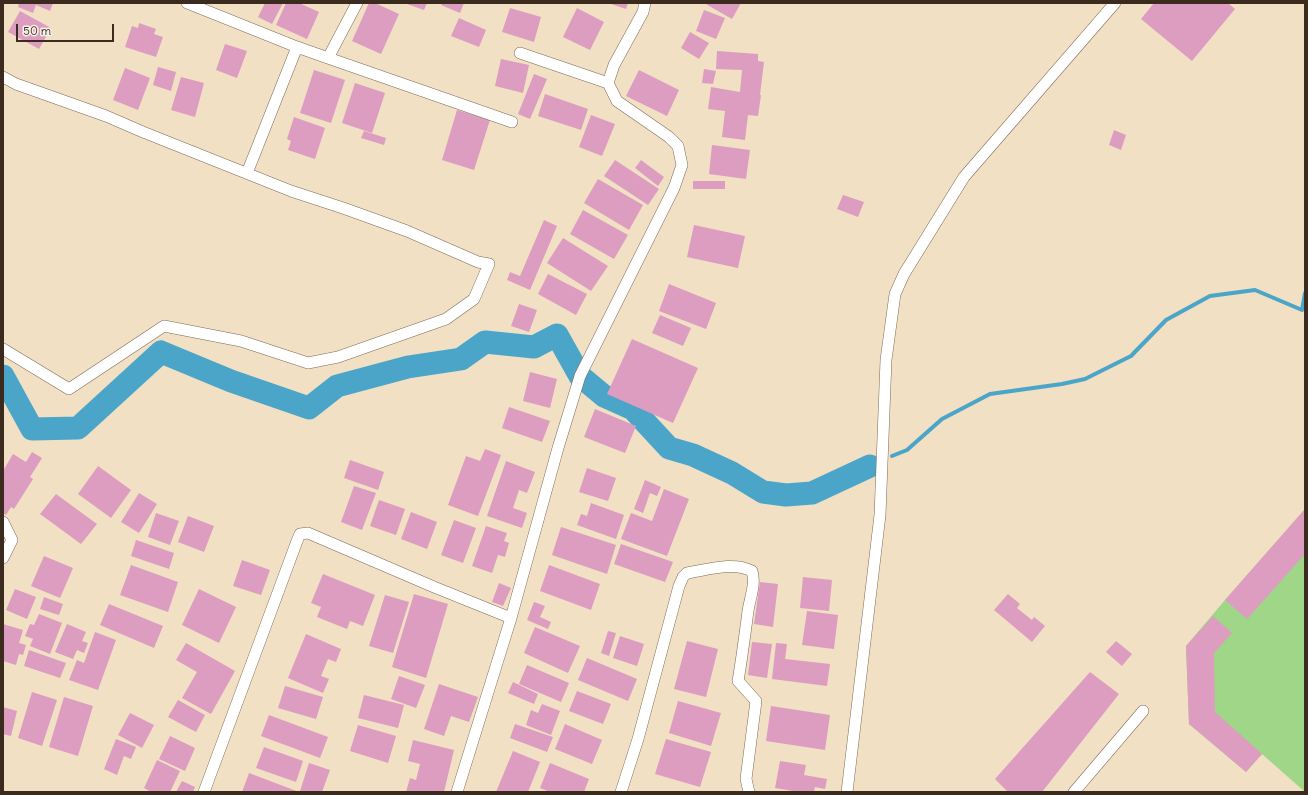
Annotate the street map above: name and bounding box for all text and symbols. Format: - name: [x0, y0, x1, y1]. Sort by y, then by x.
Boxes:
- scale bar: [18, 16, 116, 42]
- text: 50 m: [23, 23, 51, 38]

